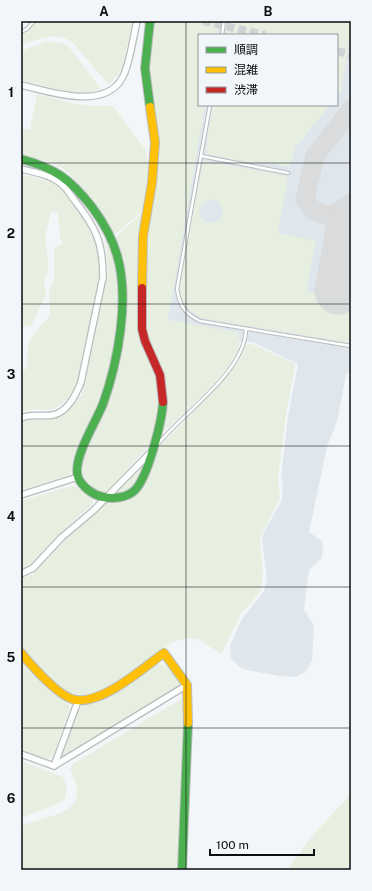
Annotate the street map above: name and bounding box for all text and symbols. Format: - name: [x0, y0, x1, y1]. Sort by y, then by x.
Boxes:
- text: A: [99, 4, 109, 19]
- text: B: [264, 4, 273, 19]
- legend: [198, 34, 338, 106]
- text: 順調: [234, 43, 258, 57]
- text: 混雑: [234, 63, 258, 77]
- text: 渋滞: [234, 83, 258, 97]
- text: 1: [8, 85, 14, 100]
- text: 2: [7, 226, 15, 241]
- text: 3: [7, 367, 16, 382]
- text: 4: [7, 509, 16, 524]
- text: 5: [7, 650, 16, 665]
- text: 6: [7, 791, 16, 806]
- scale bar: [210, 831, 314, 857]
- text: 100 m: [216, 838, 249, 852]

